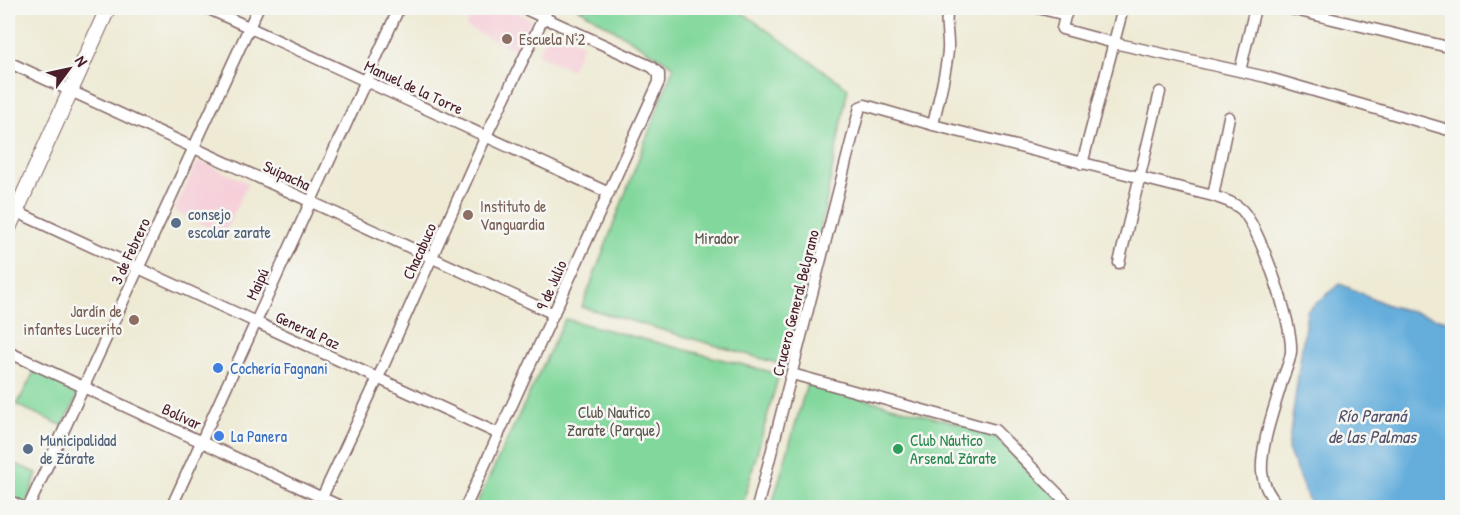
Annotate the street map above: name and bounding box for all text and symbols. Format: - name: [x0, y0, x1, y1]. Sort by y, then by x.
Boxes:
- place label: Escuela N°2: [519, 28, 586, 50]
- marker: Escuela N°2: [500, 32, 514, 46]
- north arrow: [39, 39, 99, 99]
- text: N: [70, 51, 93, 71]
- street label: Manuel de la Torre: [361, 54, 468, 120]
- street label: Suipacha: [260, 155, 314, 195]
- place label: Instituto de Vanguardia: [480, 195, 547, 235]
- place label: consejo escolar zarate: [188, 203, 272, 243]
- marker: Instituto de Vanguardia: [461, 208, 475, 222]
- street label: 3 de Febrero: [105, 214, 155, 288]
- marker: consejo escolar zarate: [169, 216, 183, 230]
- street label: Chacabuco: [397, 219, 441, 283]
- park label: Mirador: [695, 227, 739, 249]
- street label: Crucero General Belgrano: [766, 227, 824, 379]
- street label: 9 de Julio: [530, 256, 572, 313]
- street label: Maipú: [240, 264, 274, 303]
- place label: Jardín de infantes Lucerito: [24, 300, 123, 340]
- street label: General Paz: [272, 305, 344, 355]
- marker: Jardín de infantes Lucerito: [127, 313, 141, 327]
- place label: Cochería Fagnani: [230, 357, 328, 379]
- marker: Cochería Fagnani: [211, 361, 225, 375]
- street label: Bolívar: [159, 397, 205, 435]
- park label: Club Nautico Zarate (Parque): [567, 401, 661, 441]
- water label: Río Paraná de las Palmas: [1328, 403, 1418, 449]
- place label: La Panera: [231, 425, 287, 447]
- place label: Municipalidad de Zárate: [40, 429, 116, 469]
- marker: La Panera: [212, 429, 226, 443]
- place label: Club Náutico Arsenal Zárate: [910, 429, 997, 469]
- marker: Municipalidad de Zárate: [21, 442, 35, 456]
- marker: Club Náutico Arsenal Zárate: [891, 442, 905, 456]

